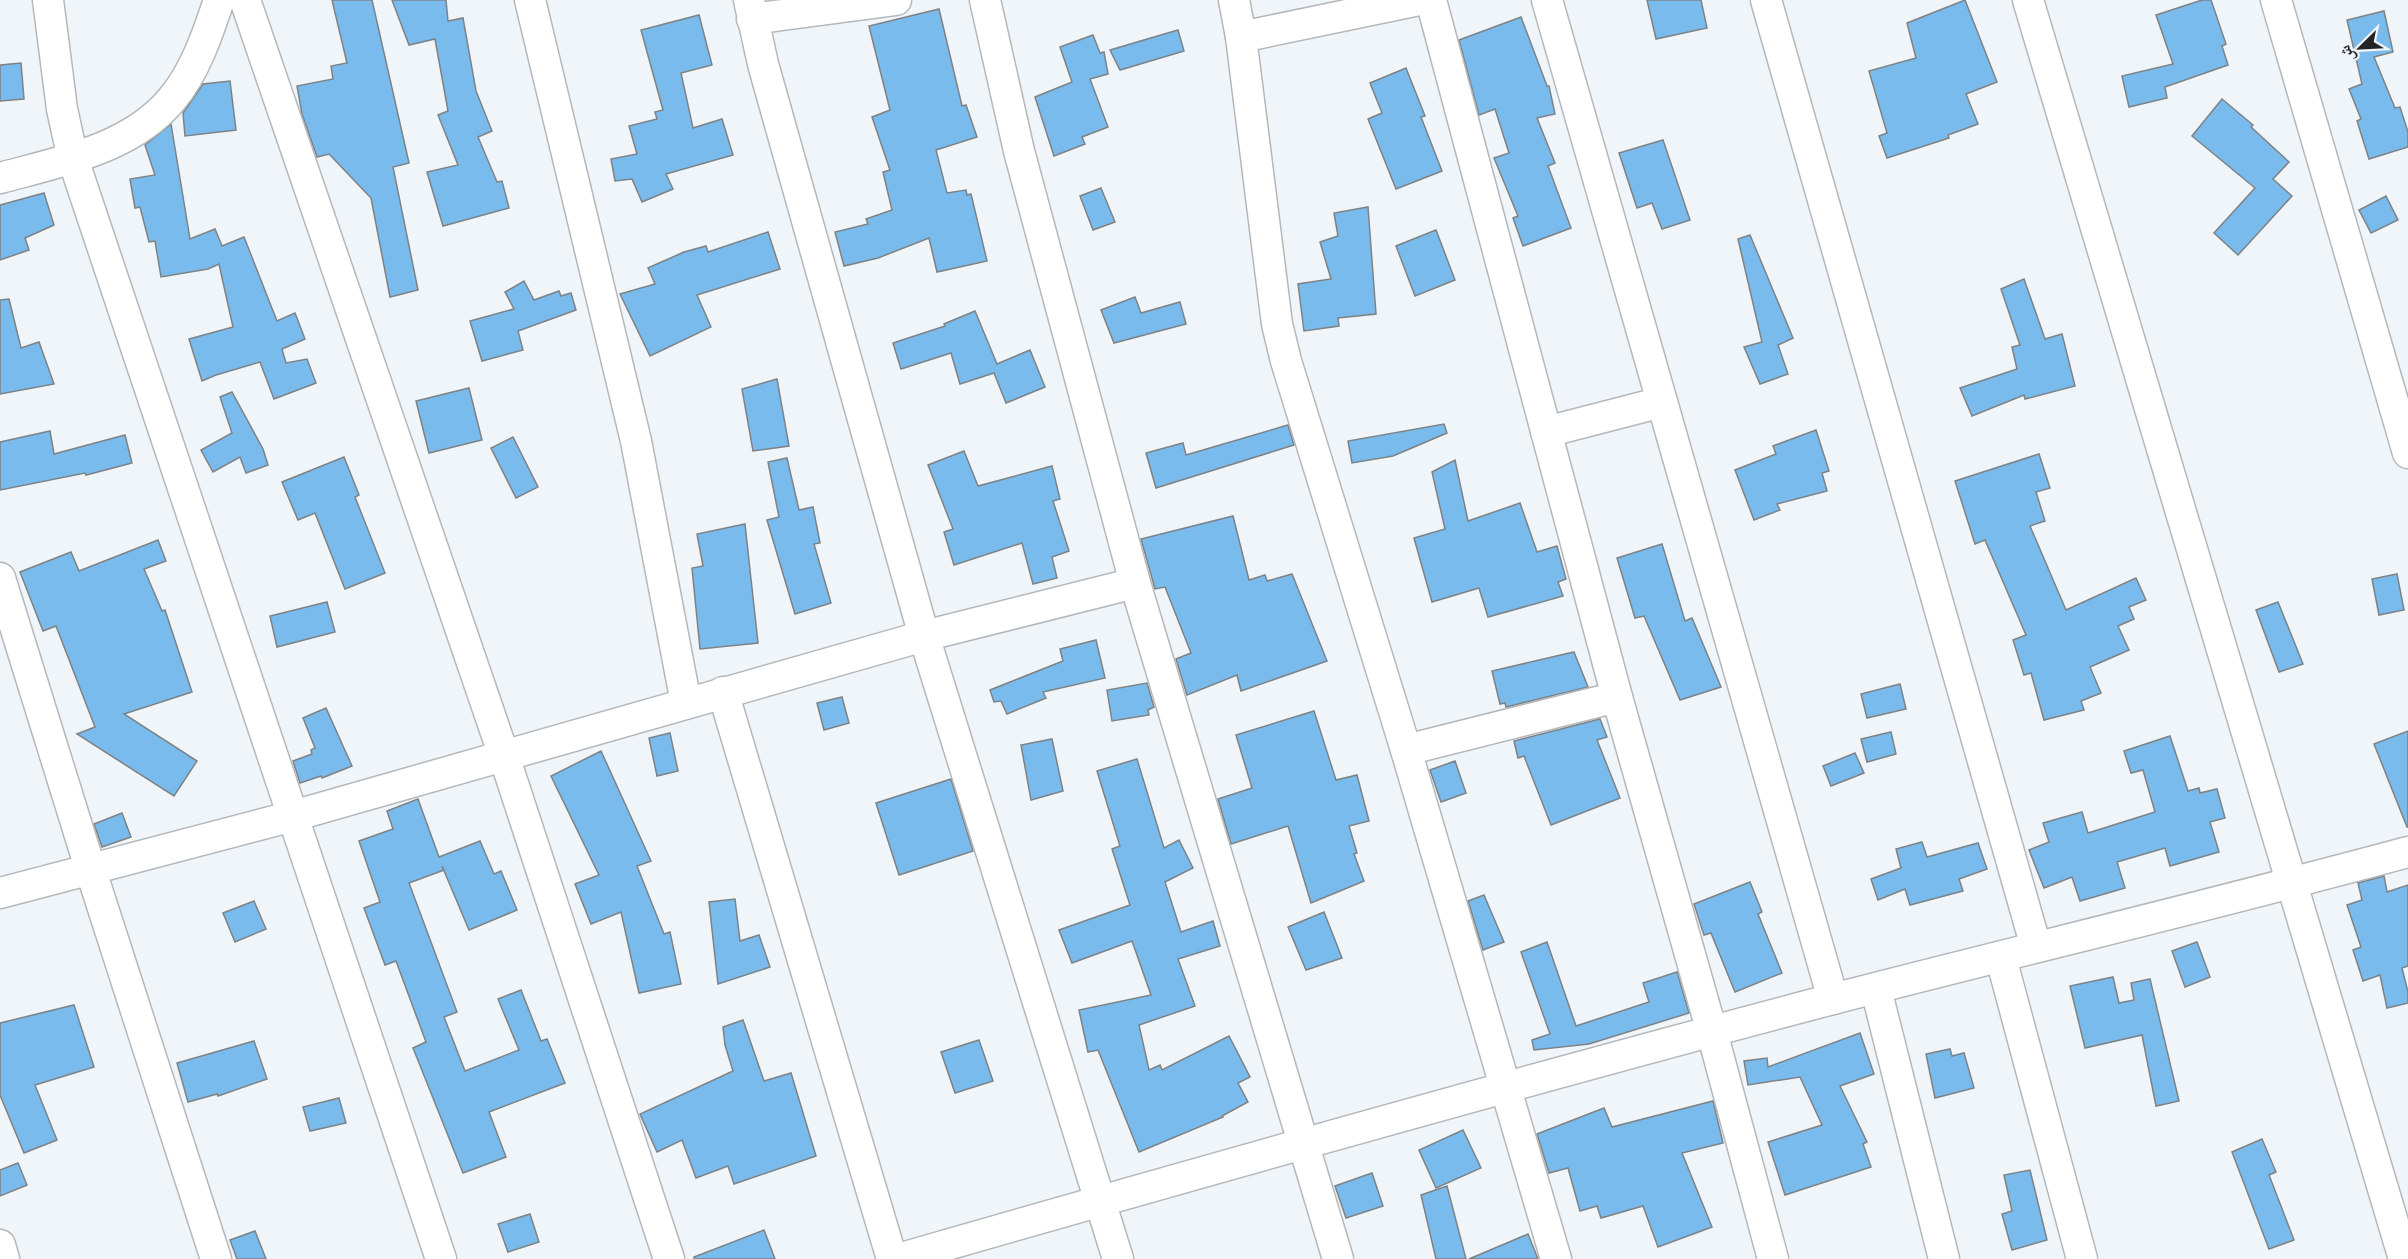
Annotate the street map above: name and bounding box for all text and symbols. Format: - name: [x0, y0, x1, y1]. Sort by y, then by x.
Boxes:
- north arrow: [2330, 18, 2390, 78]
- text: ش: [2335, 42, 2359, 66]

